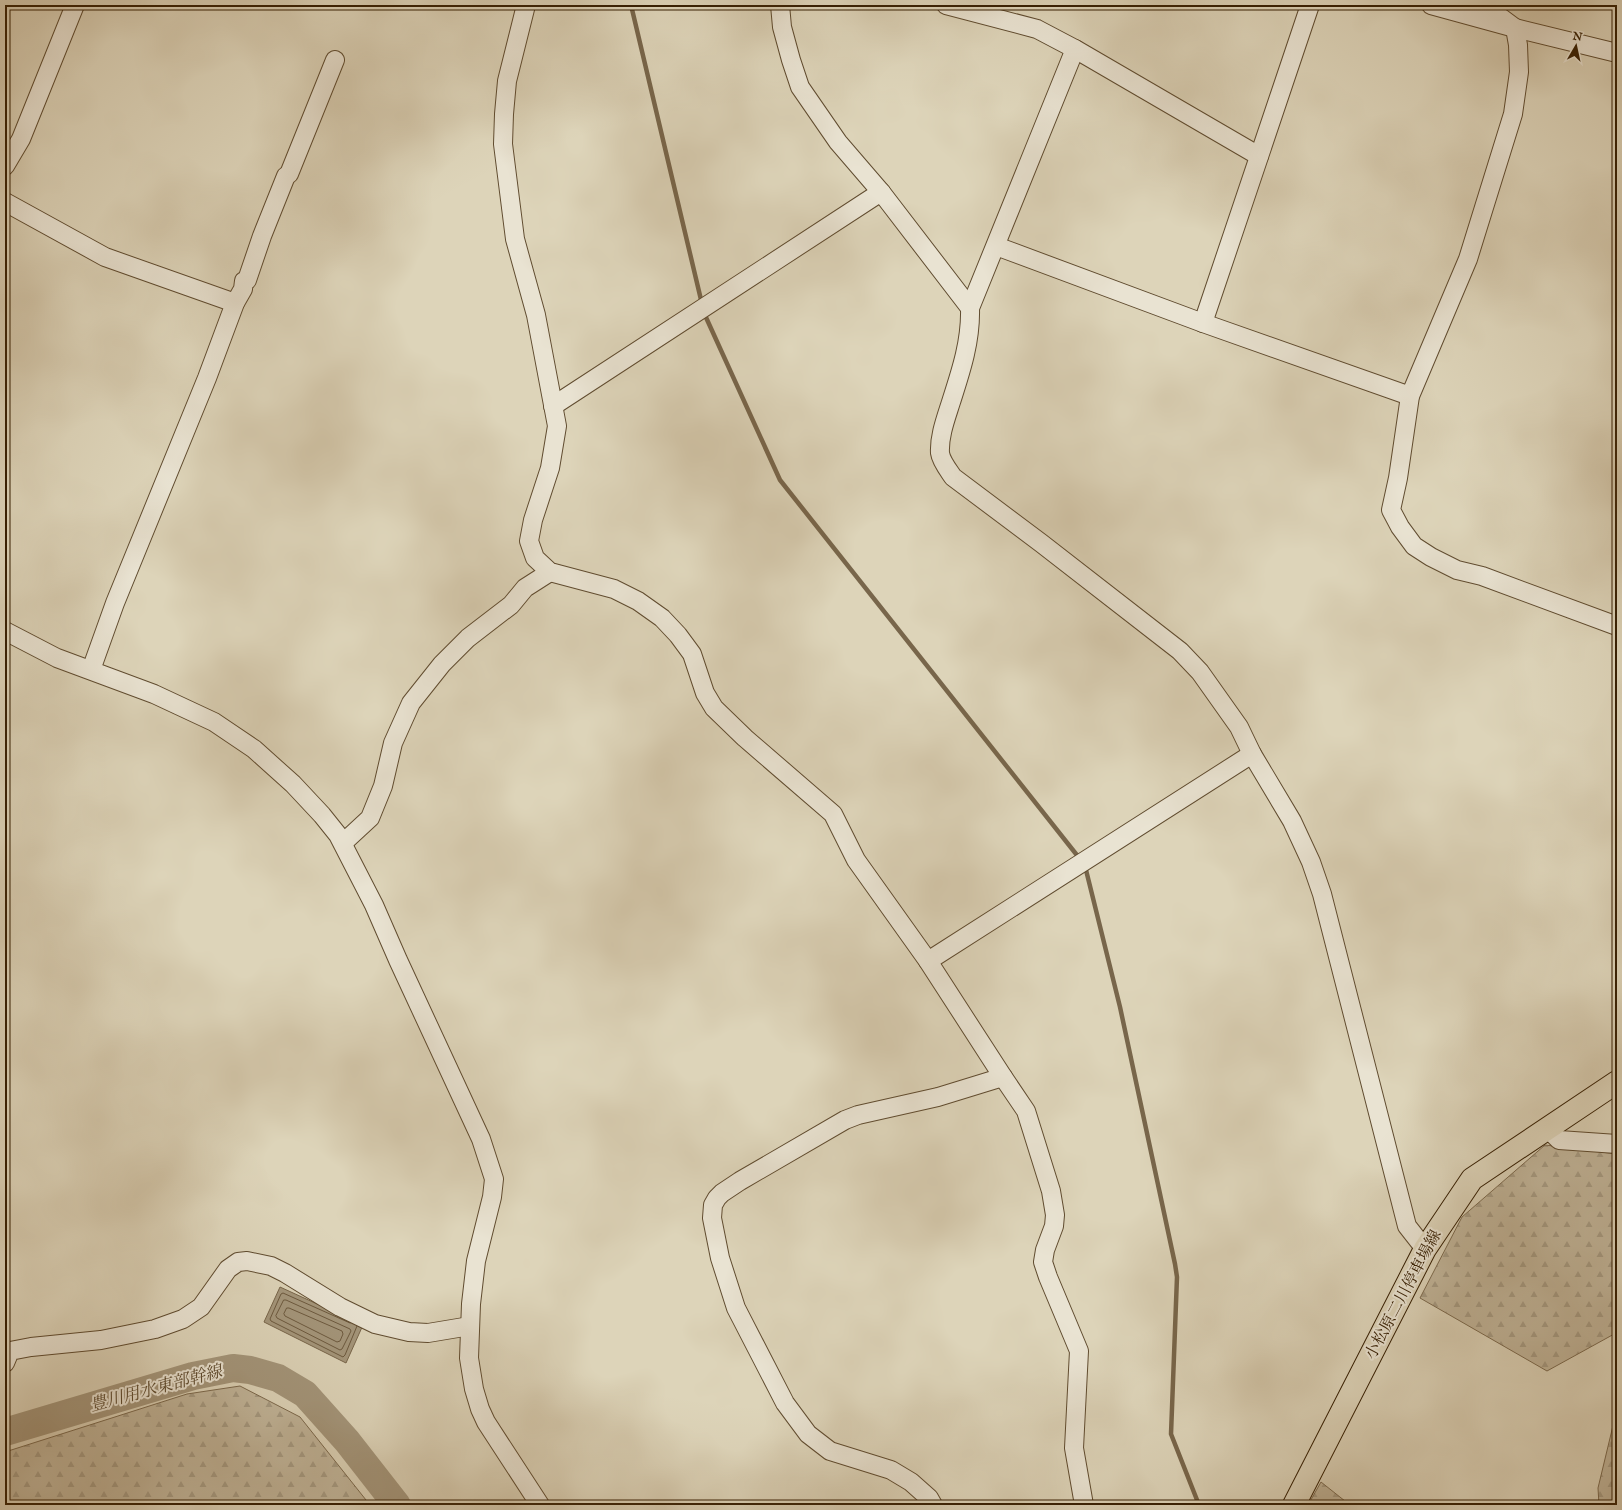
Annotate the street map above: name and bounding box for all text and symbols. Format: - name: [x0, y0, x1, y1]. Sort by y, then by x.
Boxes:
- north arrow: [1556, 26, 1596, 66]
- text: N: [1571, 29, 1584, 45]
- street label: 小松原二川停車場線: [1361, 1227, 1447, 1363]
- water label: 豊川用水東部幹線: [88, 1361, 226, 1417]

